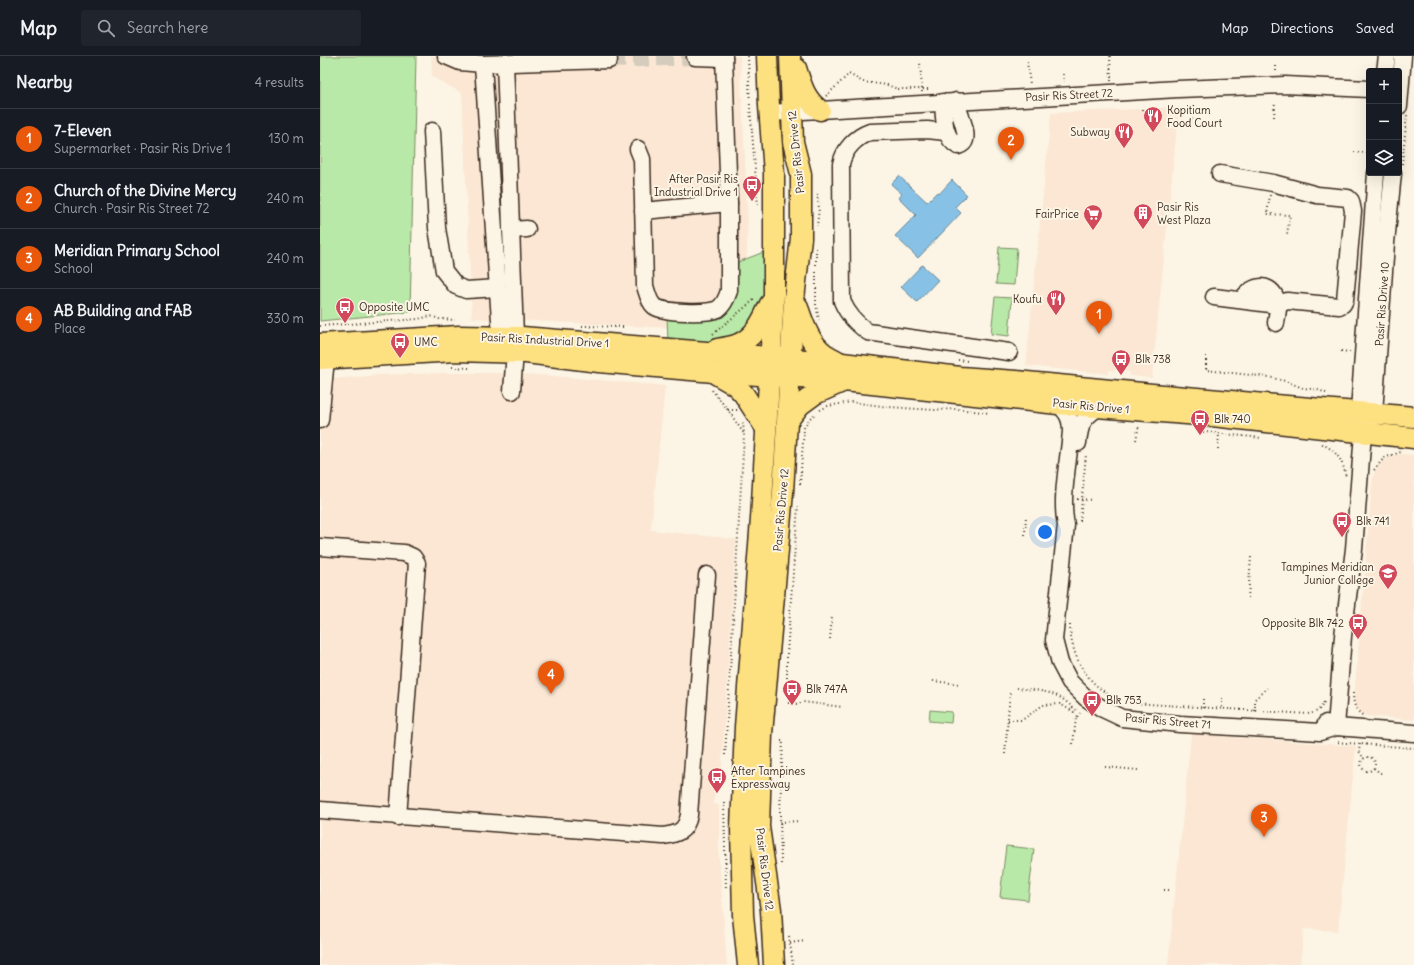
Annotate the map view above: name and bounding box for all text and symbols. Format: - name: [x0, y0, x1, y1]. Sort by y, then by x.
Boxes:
- search box: [81, 10, 361, 46]
- text: Map: [20, 16, 57, 40]
- icon: search: [95, 17, 117, 39]
- text: Search here: [127, 18, 208, 37]
- text: Map: [1221, 19, 1248, 37]
- text: Directions: [1270, 19, 1334, 37]
- text: Saved: [1356, 19, 1394, 37]
- map controls: [1366, 68, 1402, 176]
- button: +: [1366, 68, 1402, 104]
- text: Nearby: [16, 71, 72, 93]
- text: 4 results: [255, 74, 304, 91]
- street label: Pasir Ris Street 72: [1025, 86, 1113, 104]
- place label: Kopitiam Food Court: [1167, 103, 1222, 130]
- button: −: [1366, 104, 1402, 140]
- restaurant icon: Kopitiam Food Court: [1142, 105, 1164, 133]
- street label: Pasir Ris Drive 12: [785, 110, 807, 194]
- text: 7-Eleven: [54, 121, 112, 140]
- restaurant icon: Subway: [1113, 121, 1135, 149]
- place label: Subway: [1070, 125, 1110, 139]
- pin: 2: [998, 127, 1024, 160]
- text: 1: [26, 130, 32, 147]
- text: 130 m: [268, 130, 304, 147]
- text: Supermarket · Pasir Ris Drive 1: [54, 140, 231, 157]
- button: layers: [1366, 140, 1402, 176]
- place label: After Pasir Ris Industrial Drive 1: [654, 172, 738, 199]
- bus stop icon: After Pasir Ris Industrial Drive 1: [741, 174, 763, 202]
- text: Church of the Divine Mercy: [54, 181, 237, 200]
- text: 2: [25, 190, 33, 207]
- text: 240 m: [267, 190, 304, 207]
- text: Church · Pasir Ris Street 72: [54, 200, 210, 217]
- place label: Pasir Ris West Plaza: [1157, 200, 1211, 227]
- building icon: Pasir Ris West Plaza: [1132, 202, 1154, 230]
- supermarket icon: FairPrice: [1082, 203, 1104, 231]
- place label: FairPrice: [1035, 207, 1079, 221]
- text: Meridian Primary School: [54, 241, 220, 260]
- text: 3: [25, 250, 33, 267]
- text: 240 m: [267, 250, 304, 267]
- text: School: [54, 260, 93, 277]
- street label: Pasir Ris Drive 10: [1372, 261, 1392, 347]
- restaurant icon: Koufu: [1045, 288, 1067, 316]
- place label: Koufu: [1013, 292, 1043, 306]
- bus stop icon: Opposite UMC: [334, 296, 356, 324]
- place label: Opposite UMC: [359, 300, 430, 314]
- text: AB Building and FAB: [54, 301, 192, 320]
- pin: 1: [1086, 301, 1112, 334]
- text: 4: [25, 310, 33, 327]
- text: 330 m: [266, 310, 304, 327]
- text: Place: [54, 320, 85, 337]
- street label: Pasir Ris Industrial Drive 1: [481, 330, 609, 350]
- bus stop icon: UMC: [389, 331, 411, 359]
- place label: UMC: [414, 335, 438, 349]
- bus stop icon: Blk 738: [1110, 348, 1132, 376]
- place label: Blk 738: [1135, 352, 1171, 366]
- street label: Pasir Ris Drive 1: [1052, 396, 1130, 416]
- bus stop icon: Blk 740: [1189, 408, 1211, 436]
- place label: Blk 740: [1214, 412, 1251, 426]
- street label: Pasir Ris Drive 12: [770, 468, 792, 552]
- bus stop icon: Blk 741: [1331, 510, 1353, 538]
- place label: Blk 741: [1356, 514, 1390, 528]
- your location: [1035, 522, 1055, 542]
- place label: Tampines Meridian Junior College: [1281, 560, 1374, 587]
- school or university icon: Tampines Meridian Junior College: [1377, 562, 1399, 590]
- bus stop icon: Opposite Blk 742: [1347, 612, 1369, 640]
- place label: Opposite Blk 742: [1262, 616, 1344, 630]
- pin: 4: [538, 661, 564, 694]
- bus stop icon: Blk 747A: [781, 678, 803, 706]
- place label: Blk 747A: [806, 682, 847, 696]
- bus stop icon: Blk 753: [1081, 689, 1103, 717]
- place label: Blk 753: [1106, 693, 1142, 707]
- street label: Pasir Ris Street 71: [1125, 710, 1211, 732]
- place label: After Tampines Expressway: [731, 764, 805, 791]
- bus stop icon: After Tampines Expressway: [706, 766, 728, 794]
- pin: 3: [1251, 804, 1277, 837]
- street label: Pasir Ris Drive 12: [753, 827, 777, 911]

